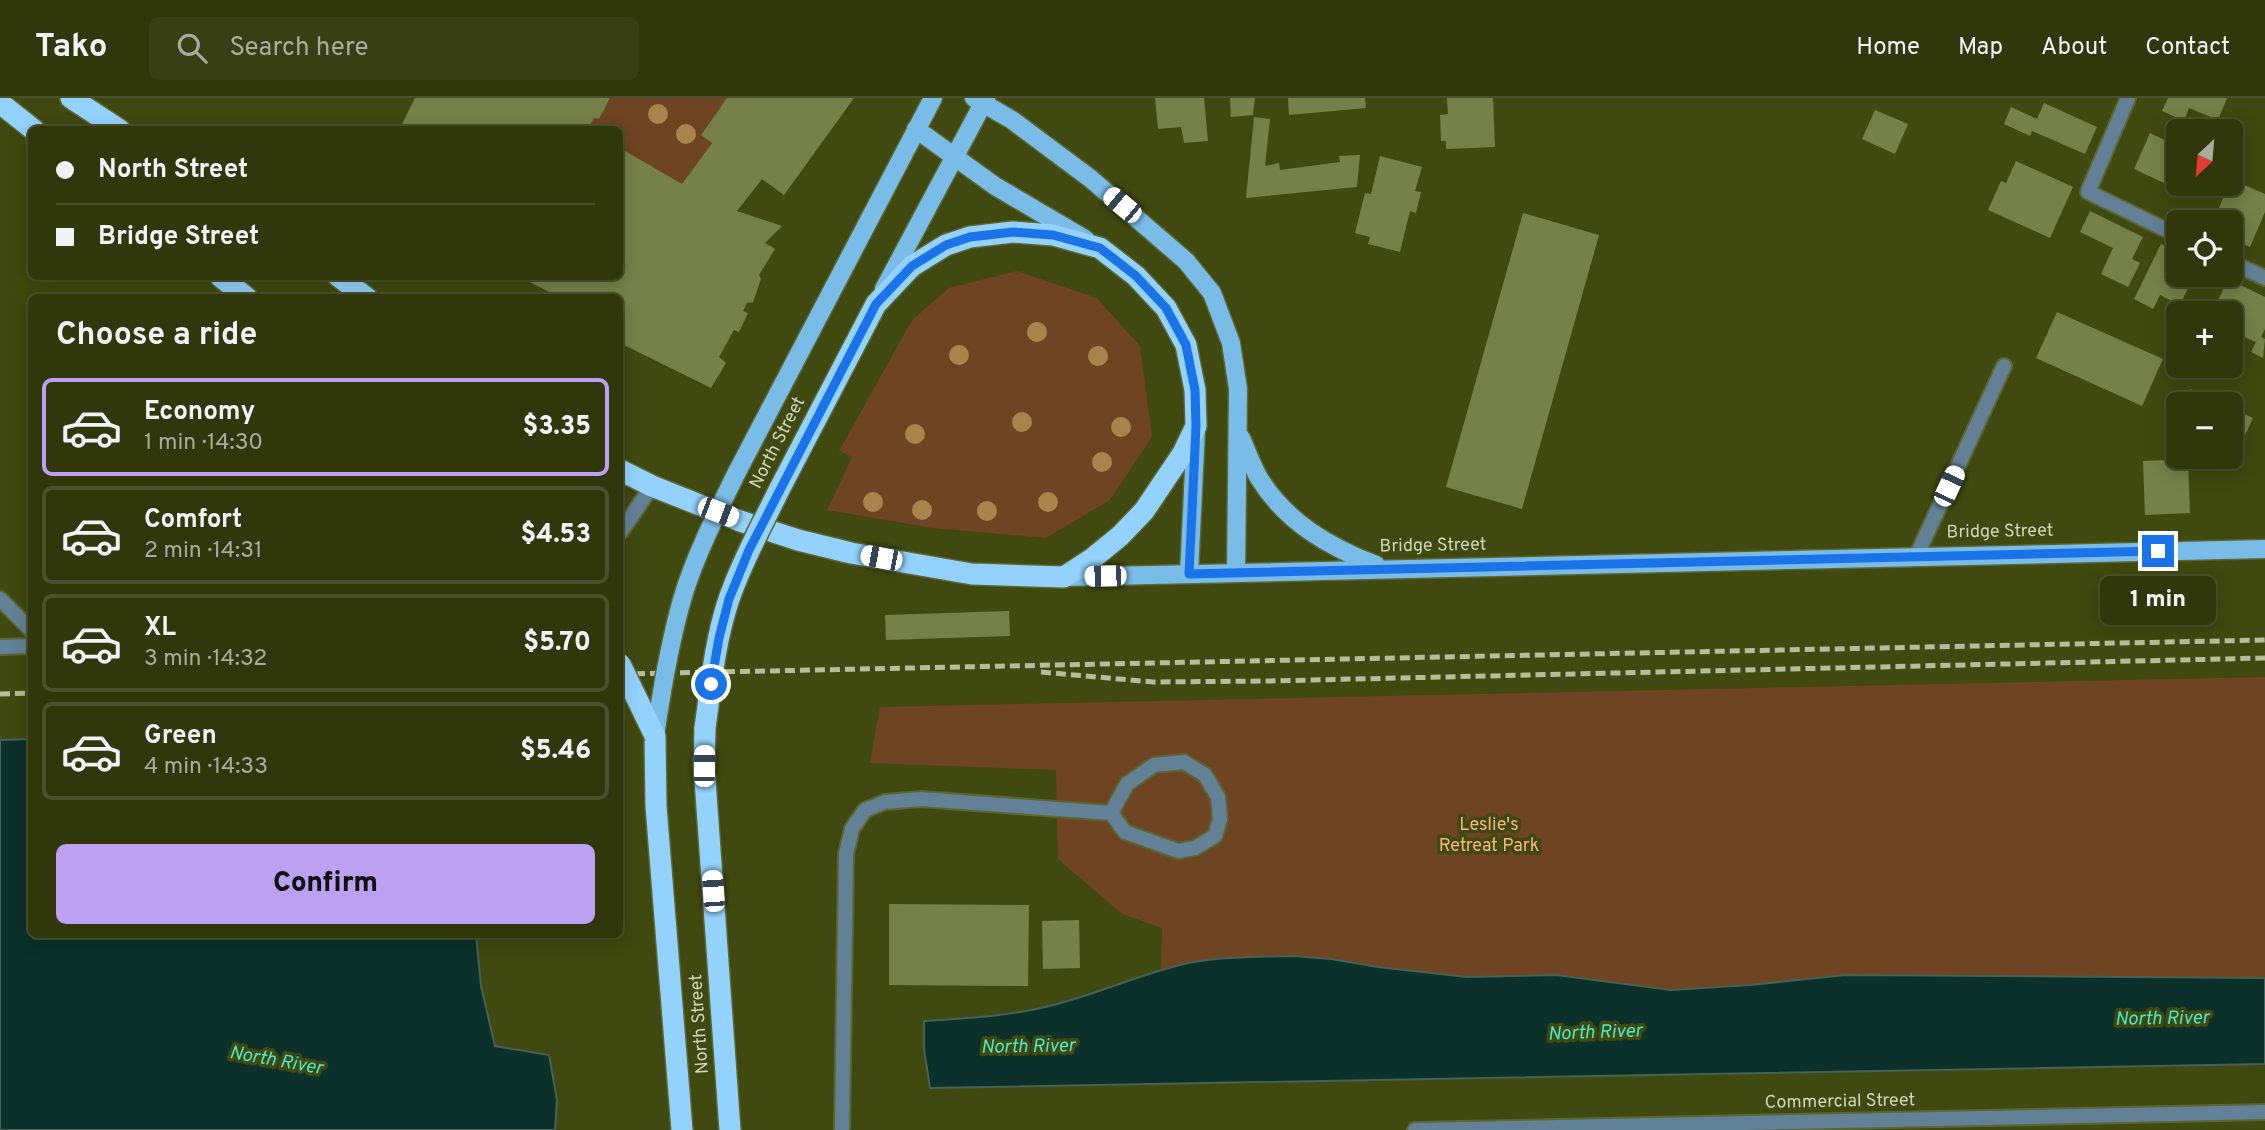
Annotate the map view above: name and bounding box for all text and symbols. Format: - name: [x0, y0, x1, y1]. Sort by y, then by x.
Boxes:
- search box: [149, 17, 639, 80]
- text: Tako: [35, 27, 107, 69]
- icon: search: [173, 29, 211, 67]
- text: Search here: [229, 32, 368, 65]
- text: Home: [1856, 33, 1920, 63]
- text: Map: [1958, 33, 2003, 63]
- text: About: [2041, 33, 2107, 63]
- text: Contact: [2145, 33, 2230, 63]
- north arrow: [2166, 119, 2244, 196]
- map controls: [2166, 119, 2243, 469]
- text: North Street: [98, 154, 248, 187]
- car: [1100, 183, 1145, 227]
- button: locate: [2166, 210, 2243, 287]
- text: Bridge Street: [98, 221, 259, 254]
- button: +: [2166, 301, 2243, 378]
- text: Choose a ride: [56, 316, 257, 356]
- button: −: [2166, 392, 2243, 469]
- street label: North Street: [745, 393, 811, 493]
- icon: car: [60, 396, 123, 459]
- text: Economy: [144, 396, 255, 429]
- text: $3.35: [523, 411, 591, 444]
- text: 1 min · 14:30: [144, 429, 263, 458]
- car: [1931, 463, 1968, 509]
- car: [695, 495, 742, 529]
- icon: car: [60, 504, 123, 567]
- text: Comfort: [144, 504, 242, 537]
- text: $4.53: [520, 519, 591, 552]
- street label: Bridge Street: [1946, 520, 2054, 544]
- street label: Bridge Street: [1379, 534, 1487, 558]
- route end: [2142, 535, 2174, 567]
- text: 2 min · 14:31: [144, 537, 263, 566]
- car: [859, 544, 904, 572]
- car: [1084, 565, 1127, 587]
- callout: 1 min: [2100, 575, 2216, 624]
- text: 1 min: [2130, 586, 2186, 615]
- icon: car: [60, 612, 123, 675]
- text: XL: [144, 612, 176, 645]
- text: $5.70: [523, 627, 591, 660]
- text: 3 min · 14:32: [144, 645, 267, 674]
- route start: [695, 668, 727, 700]
- icon: car: [60, 720, 123, 783]
- text: Green: [144, 720, 217, 753]
- text: $5.46: [520, 735, 591, 768]
- car: [694, 745, 715, 787]
- text: 4 min · 14:33: [144, 753, 268, 782]
- park label: Leslie's Retreat Park: [1439, 814, 1539, 858]
- button: Confirm: [56, 844, 595, 924]
- car: [702, 869, 725, 913]
- street label: North Street: [685, 973, 715, 1075]
- water label: North River: [2115, 1006, 2211, 1032]
- water label: North River: [1547, 1019, 1644, 1047]
- water label: North River: [981, 1034, 1077, 1060]
- water label: North River: [227, 1041, 326, 1081]
- street label: Commercial Street: [1764, 1089, 1916, 1115]

